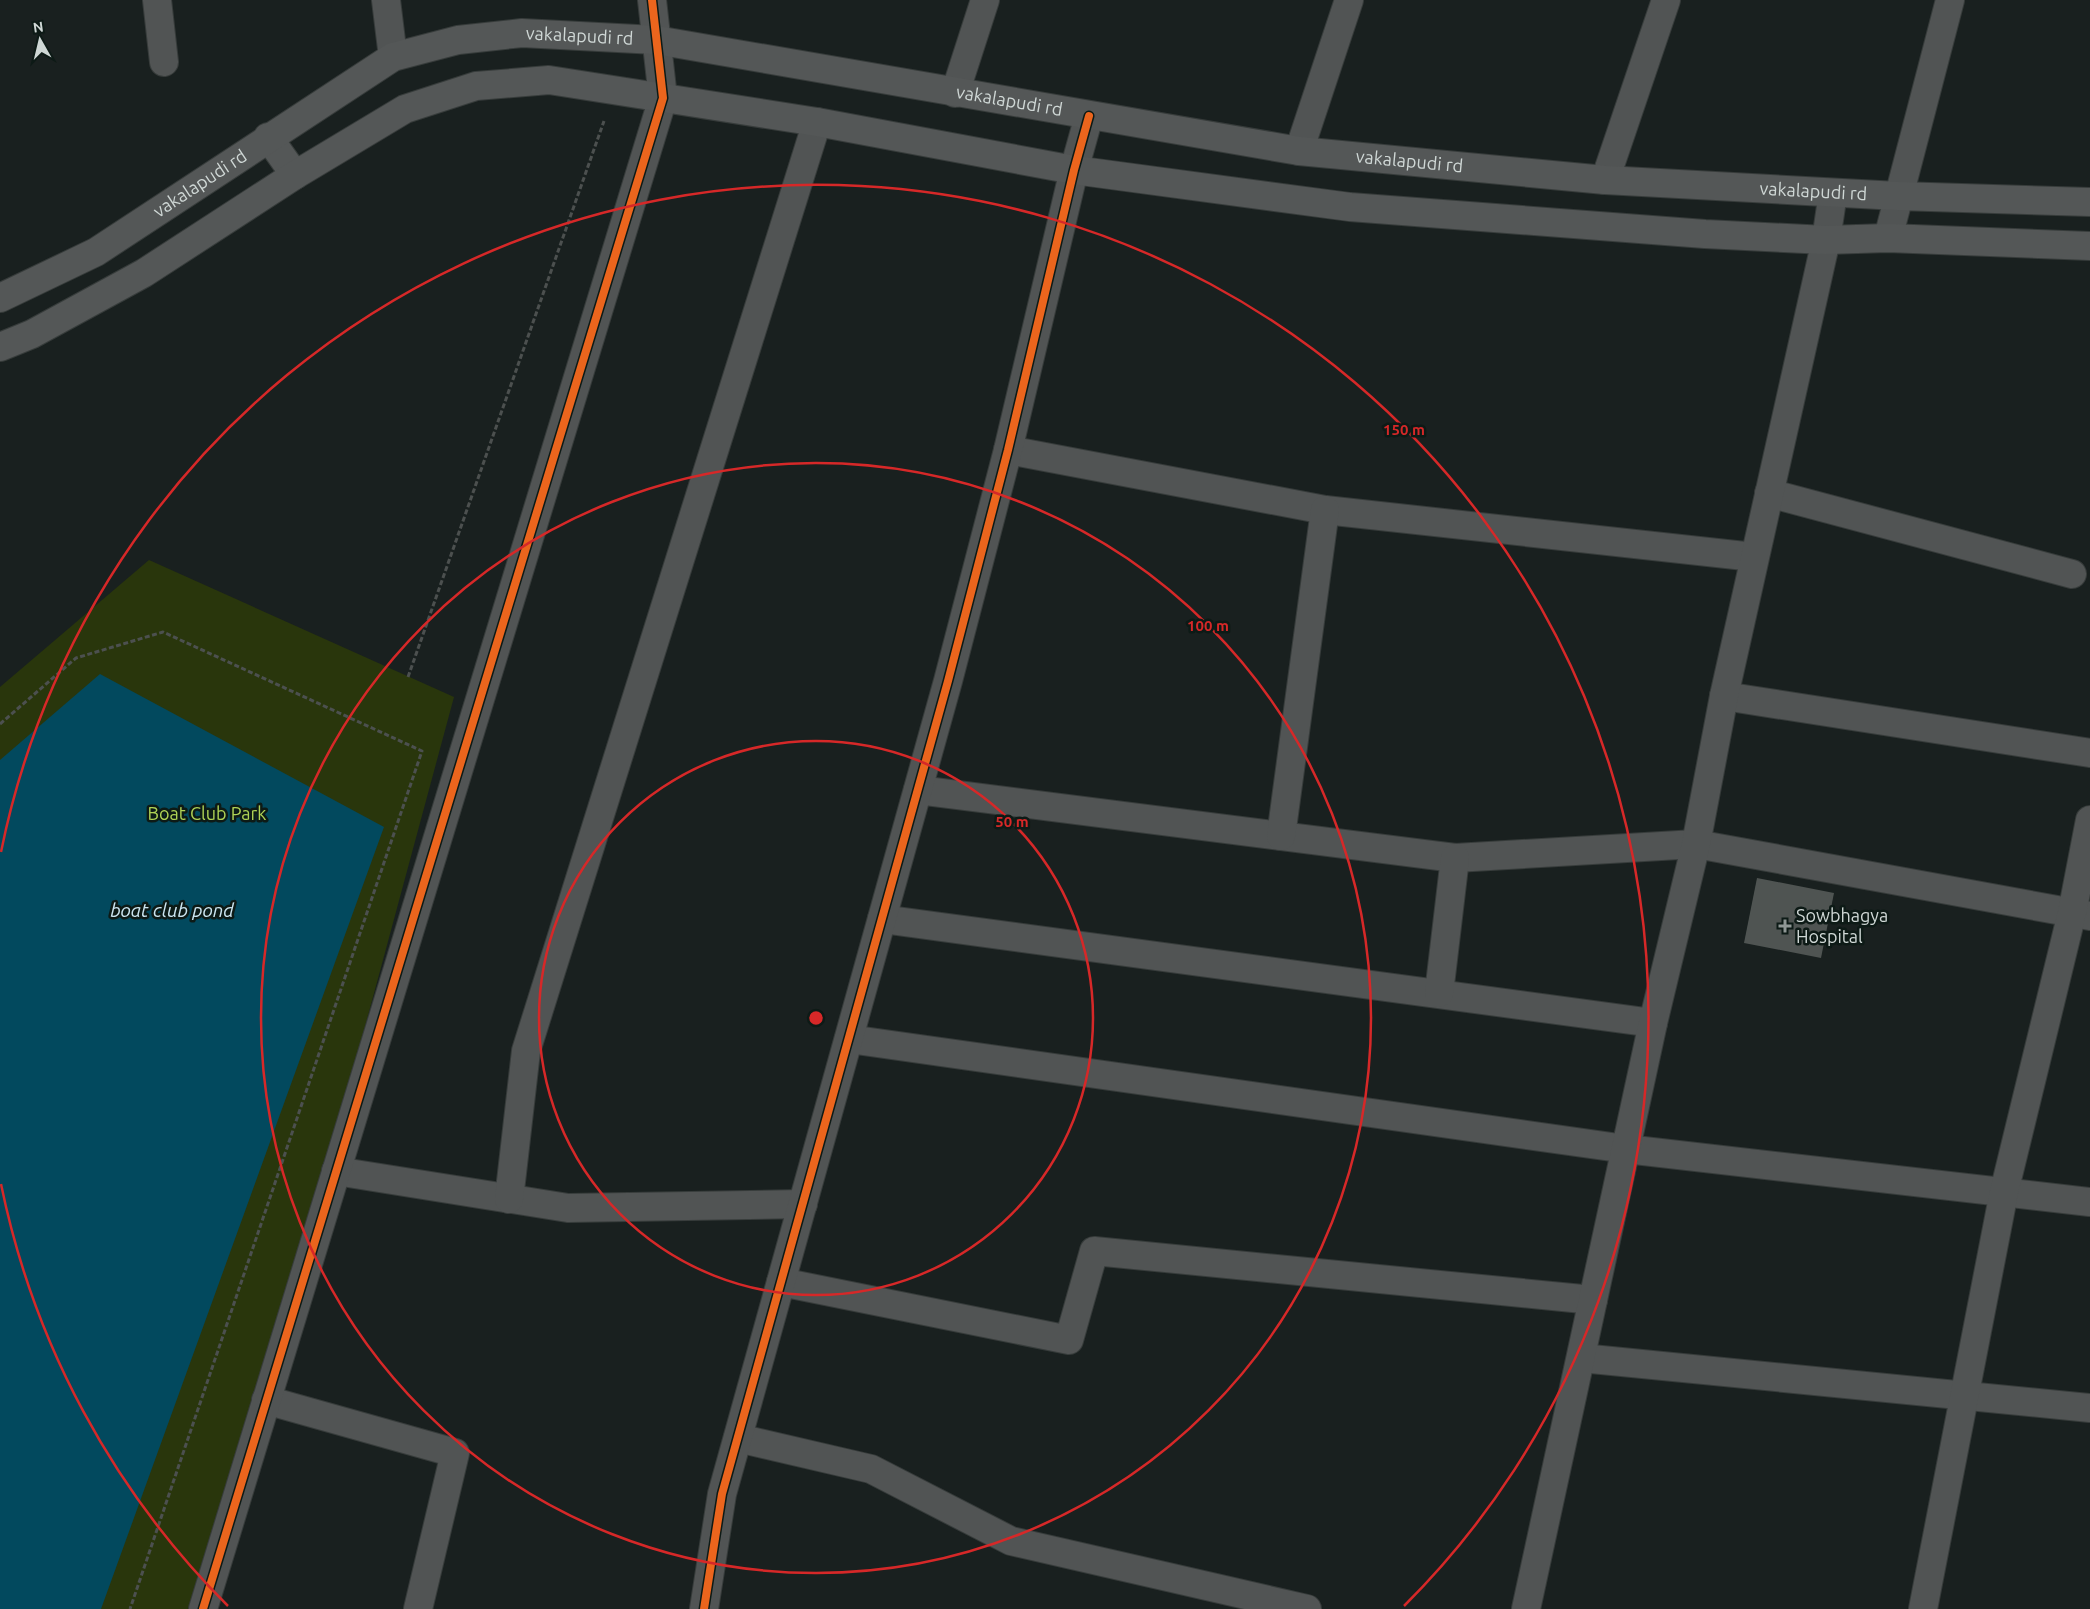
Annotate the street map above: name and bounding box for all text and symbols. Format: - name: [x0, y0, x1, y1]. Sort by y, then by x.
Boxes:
- north arrow: [15, 15, 65, 65]
- text: N: [32, 18, 44, 36]
- street label: vakalapudi rd: [525, 22, 634, 48]
- street label: vakalapudi rd: [955, 81, 1064, 119]
- street label: vakalapudi rd: [149, 145, 250, 221]
- street label: vakalapudi rd: [1355, 145, 1464, 176]
- street label: vakalapudi rd: [1759, 177, 1868, 203]
- text: 150 m: [1383, 421, 1425, 438]
- text: 100 m: [1187, 617, 1229, 634]
- park label: Boat Club Park: [148, 803, 266, 823]
- text: 50 m: [995, 813, 1029, 830]
- water label: boat club pond: [110, 899, 235, 921]
- place label: Sowbhagya Hospital: [1796, 905, 1888, 946]
- marker: Sowbhagya Hospital: [1778, 919, 1792, 933]
- centre of rings: [807, 1009, 825, 1027]

